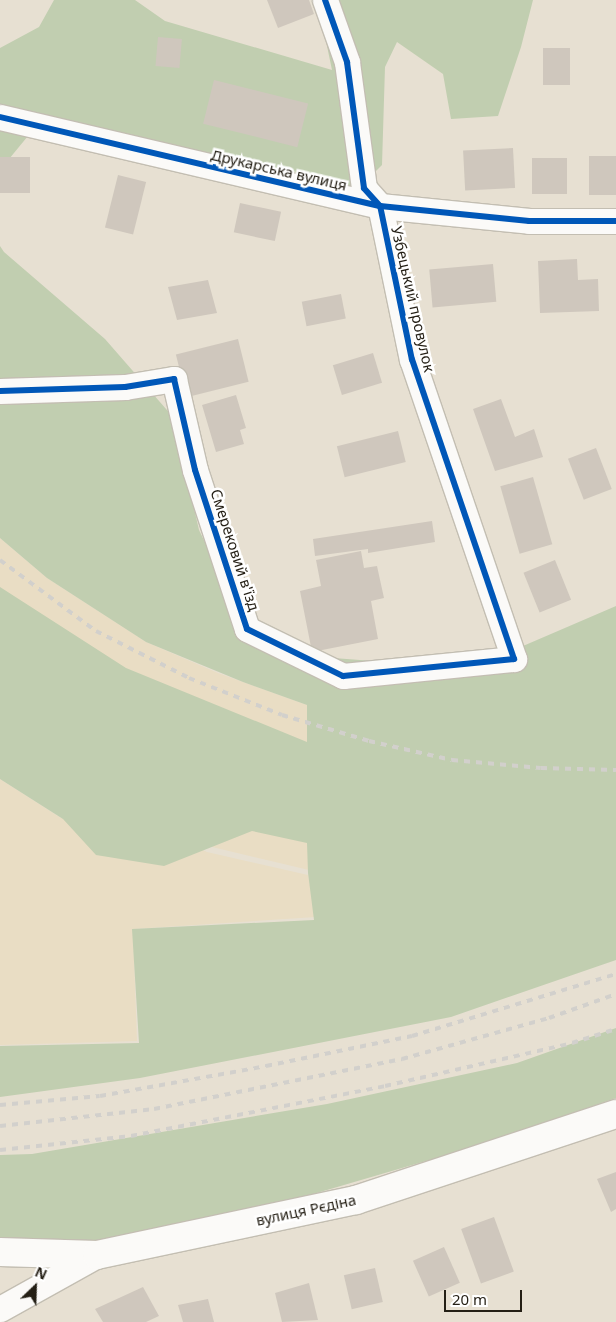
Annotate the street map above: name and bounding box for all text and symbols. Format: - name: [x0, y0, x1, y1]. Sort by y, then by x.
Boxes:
- street label: Друкарська вулиця: [209, 146, 349, 194]
- street label: Узбецький провулок: [387, 224, 439, 374]
- street label: Смерековий в'їзд: [207, 487, 263, 613]
- street label: вулиця Рєдіна: [254, 1191, 358, 1229]
- north arrow: [10, 1262, 60, 1312]
- text: N: [32, 1262, 50, 1284]
- scale bar: [446, 1280, 524, 1312]
- text: 20 m: [452, 1289, 487, 1309]

